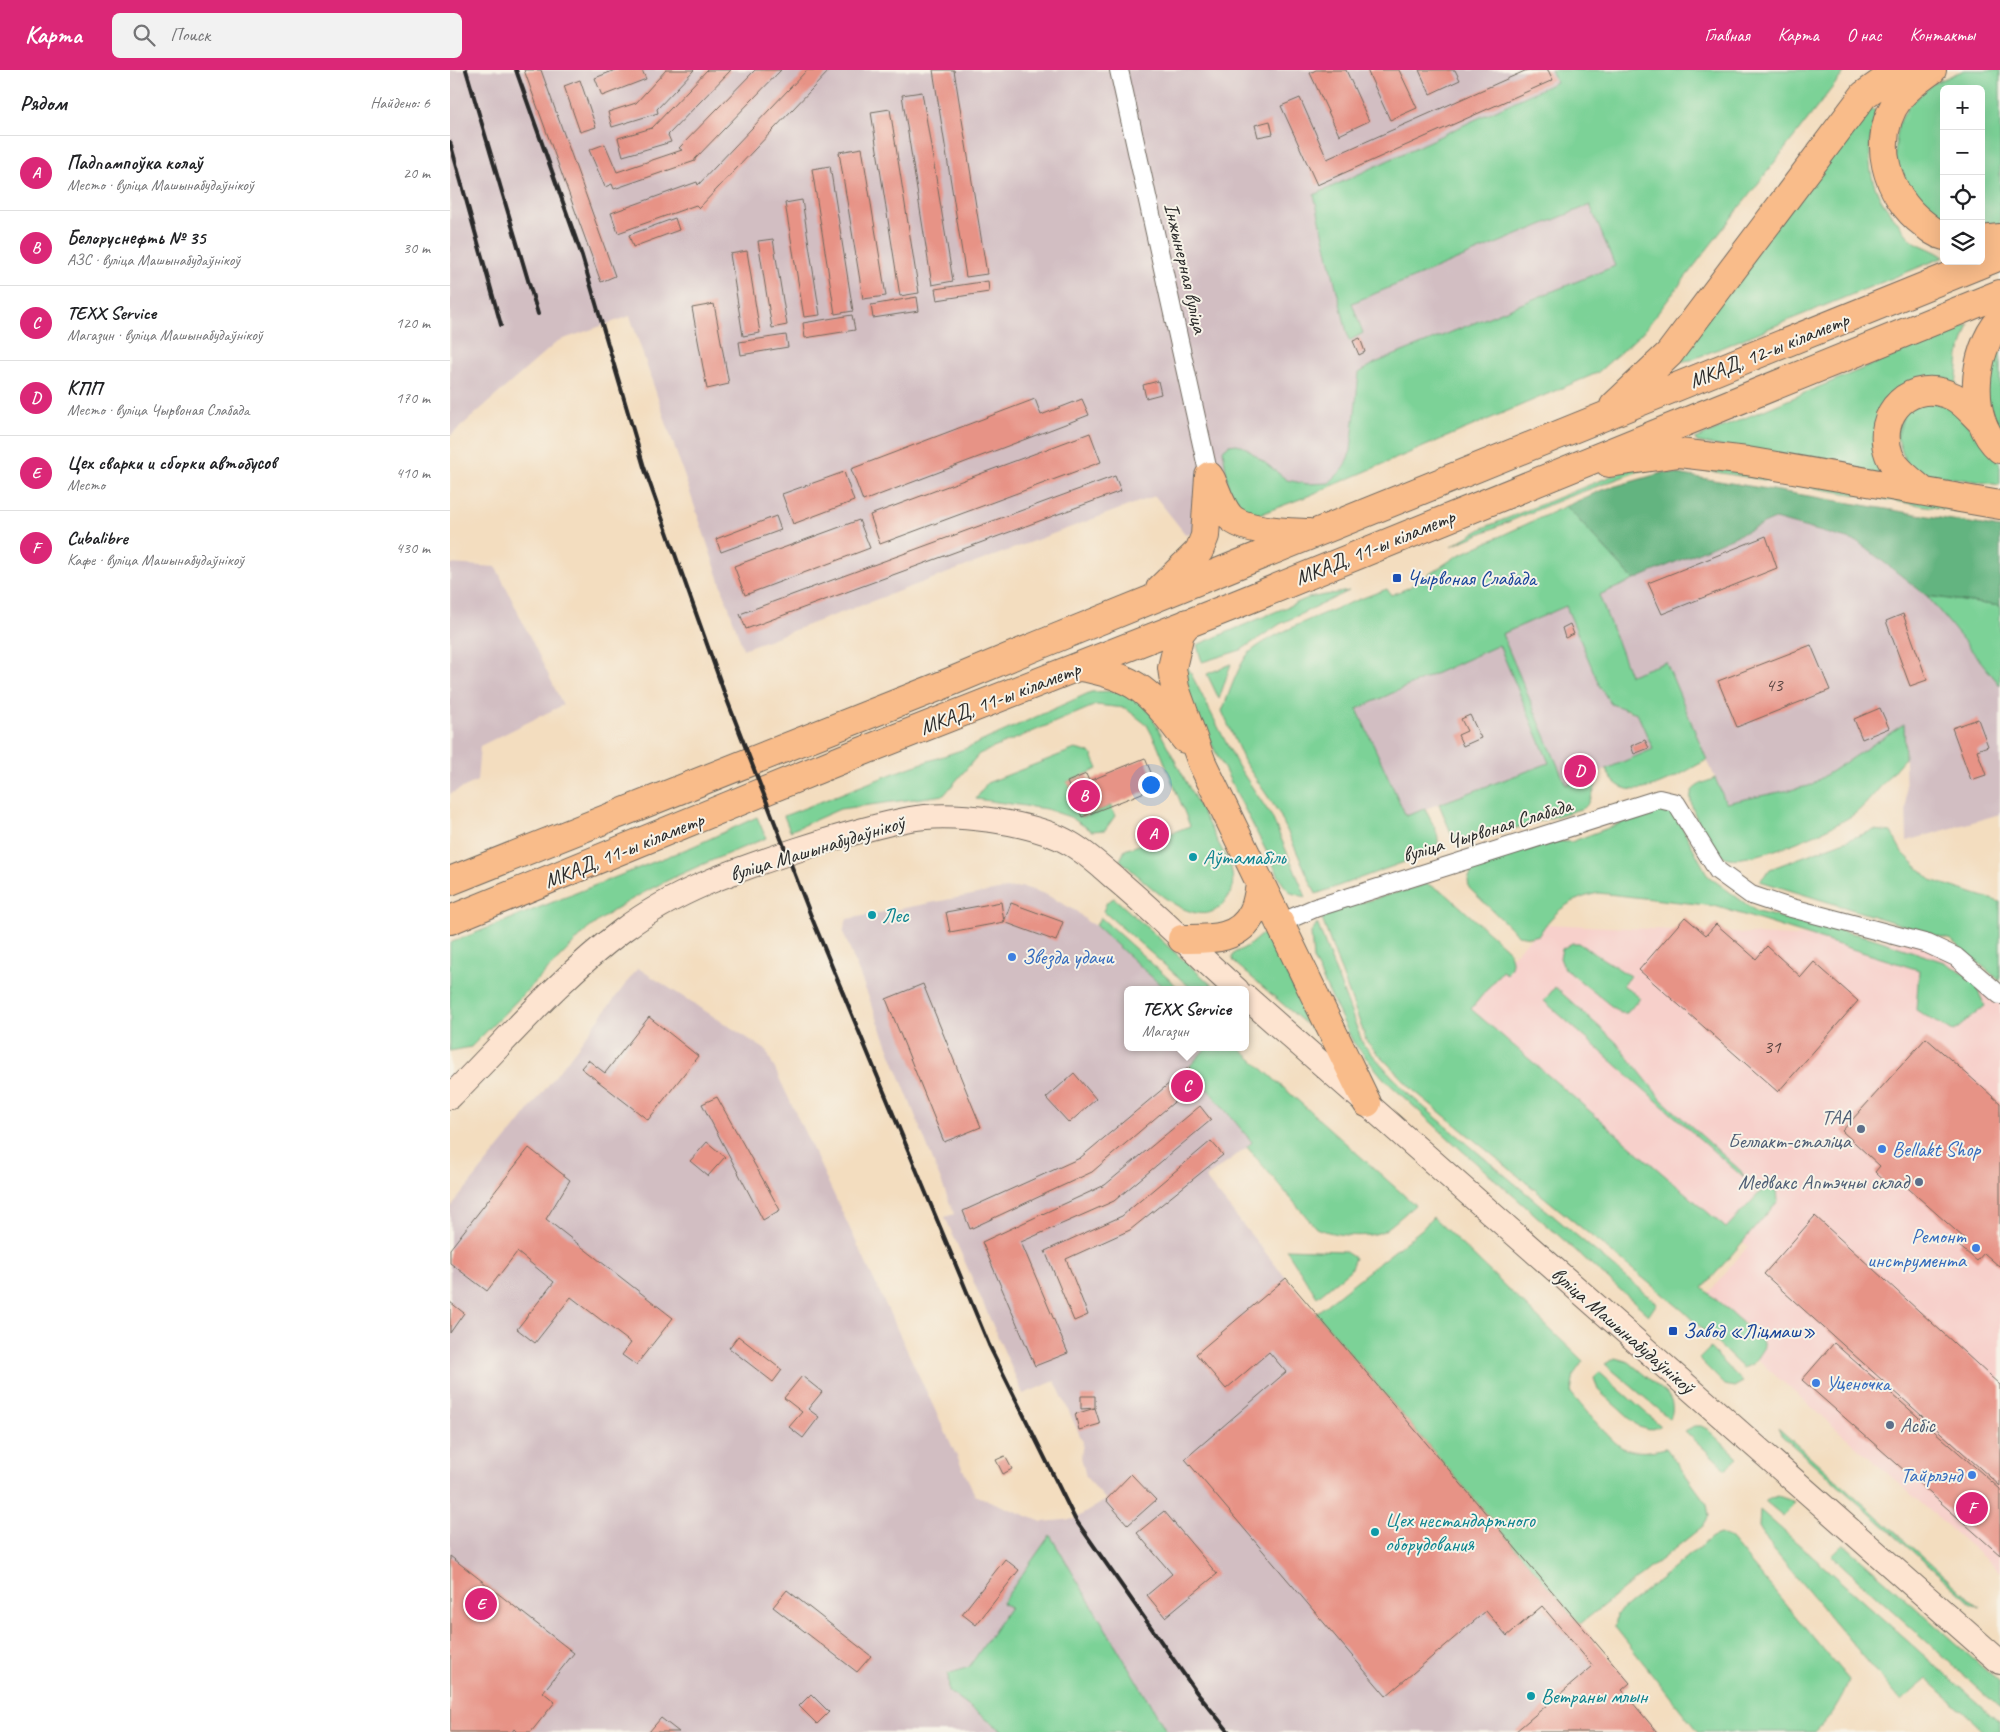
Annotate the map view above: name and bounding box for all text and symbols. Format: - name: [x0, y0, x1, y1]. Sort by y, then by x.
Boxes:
- search box: [112, 13, 462, 58]
- text: Карта: [25, 20, 82, 50]
- icon: search: [130, 21, 158, 49]
- text: Поиск: [170, 23, 210, 47]
- text: Главная: [1705, 24, 1750, 46]
- text: Карта: [1778, 24, 1819, 46]
- text: О нас: [1847, 24, 1882, 46]
- text: Контакты: [1910, 24, 1975, 46]
- map controls: [1940, 85, 1985, 265]
- button: +: [1940, 85, 1985, 130]
- text: Рядом: [20, 90, 67, 116]
- text: Найдено: 6: [370, 93, 430, 113]
- button: −: [1940, 130, 1985, 175]
- text: Падпампоўка колаў: [67, 151, 202, 175]
- text: A: [32, 163, 40, 183]
- text: 20 m: [403, 163, 430, 183]
- text: Место · вуліца Машынабудаўнікоў: [67, 175, 254, 195]
- button: locate: [1940, 175, 1985, 220]
- street label: Інжынерная вуліца: [1158, 200, 1214, 338]
- button: layers: [1940, 220, 1985, 265]
- text: Белоруснефть № 35: [67, 226, 206, 250]
- text: B: [32, 238, 40, 258]
- text: 30 m: [403, 238, 430, 258]
- text: АЗС · вуліца Машынабудаўнікоў: [67, 250, 240, 270]
- text: TEXX Service: [67, 301, 156, 325]
- street label: МКАД, 12-ы кіламетр: [1685, 306, 1854, 394]
- text: C: [32, 313, 40, 333]
- text: 120 m: [396, 313, 430, 333]
- text: Магазин · вуліца Машынабудаўнікоў: [67, 325, 263, 345]
- text: КПП: [67, 376, 102, 400]
- text: D: [31, 388, 41, 408]
- text: 170 m: [396, 388, 430, 408]
- text: Место · вуліца Чырвоная Слабада: [67, 400, 249, 420]
- text: Цех сварки и сборки автобусов: [67, 451, 276, 475]
- text: E: [32, 463, 40, 483]
- text: 410 m: [396, 463, 430, 483]
- text: Место: [67, 475, 105, 495]
- street label: МКАД, 11-ы кіламетр: [1291, 503, 1460, 591]
- text: Cubalibre: [67, 526, 128, 550]
- text: F: [32, 538, 40, 558]
- text: 430 m: [396, 538, 430, 558]
- text: Кафе · вуліца Машынабудаўнікоў: [67, 550, 244, 570]
- place label: Чырвоная Слабада: [1407, 565, 1539, 591]
- marker: Чырвоная Слабада: [1391, 572, 1403, 584]
- street label: МКАД, 11-ы кіламетр: [916, 655, 1085, 741]
- house number: 43: [1765, 673, 1784, 697]
- pin: D: [1564, 752, 1596, 790]
- your location: [1138, 772, 1164, 798]
- pin: B: [1068, 777, 1100, 815]
- street label: вуліца Чырвоная Слабада: [1399, 791, 1577, 868]
- street label: МКАД, 11-ы кіламетр: [540, 806, 709, 894]
- street label: вуліца Машынабудаўнікоў: [726, 809, 909, 887]
- pin: A: [1137, 815, 1169, 853]
- place label: Аўтамабіль: [1203, 844, 1287, 870]
- marker: Аўтамабіль: [1187, 851, 1199, 863]
- place label: Лес: [882, 902, 910, 928]
- marker: Лес: [866, 909, 878, 921]
- place label: Звезда удачи: [1022, 944, 1115, 970]
- marker: Звезда удачи: [1006, 951, 1018, 963]
- popup: [1124, 986, 1249, 1051]
- text: TEXX Service: [1142, 997, 1231, 1021]
- text: Магазин: [1142, 1021, 1189, 1041]
- house number: 31: [1763, 1035, 1782, 1059]
- pin: C: [1171, 1067, 1203, 1105]
- place label: ТАА Беллакт-сталіца: [1728, 1104, 1853, 1154]
- marker: ТАА Беллакт-сталіца: [1855, 1123, 1867, 1135]
- place label: Bellakt Shop: [1892, 1136, 1982, 1162]
- marker: Bellakt Shop: [1876, 1143, 1888, 1155]
- place label: Медвакс Аптэчны склад: [1738, 1169, 1912, 1195]
- marker: Медвакс Аптэчны склад: [1913, 1176, 1925, 1188]
- place label: Ремонт инструмента: [1867, 1223, 1968, 1273]
- marker: Ремонт инструмента: [1970, 1242, 1982, 1254]
- street label: вуліца Машынабудаўнікоў: [1546, 1261, 1701, 1400]
- place label: Завод «Ліцмаш»: [1683, 1318, 1816, 1344]
- marker: Завод «Ліцмаш»: [1667, 1325, 1679, 1337]
- place label: Уценочка: [1826, 1370, 1892, 1396]
- marker: Уценочка: [1810, 1377, 1822, 1389]
- place label: Асбіс: [1900, 1412, 1937, 1438]
- marker: Асбіс: [1884, 1419, 1896, 1431]
- place label: Тайрлэнд: [1901, 1462, 1964, 1488]
- marker: Тайрлэнд: [1966, 1469, 1978, 1481]
- pin: F: [1956, 1489, 1988, 1527]
- place label: Цех нестандартного оборудования: [1385, 1507, 1536, 1557]
- marker: Цех нестандартного оборудования: [1369, 1526, 1381, 1538]
- pin: E: [465, 1585, 497, 1623]
- place label: Ветраны млын: [1541, 1683, 1649, 1709]
- marker: Ветраны млын: [1525, 1690, 1537, 1702]

